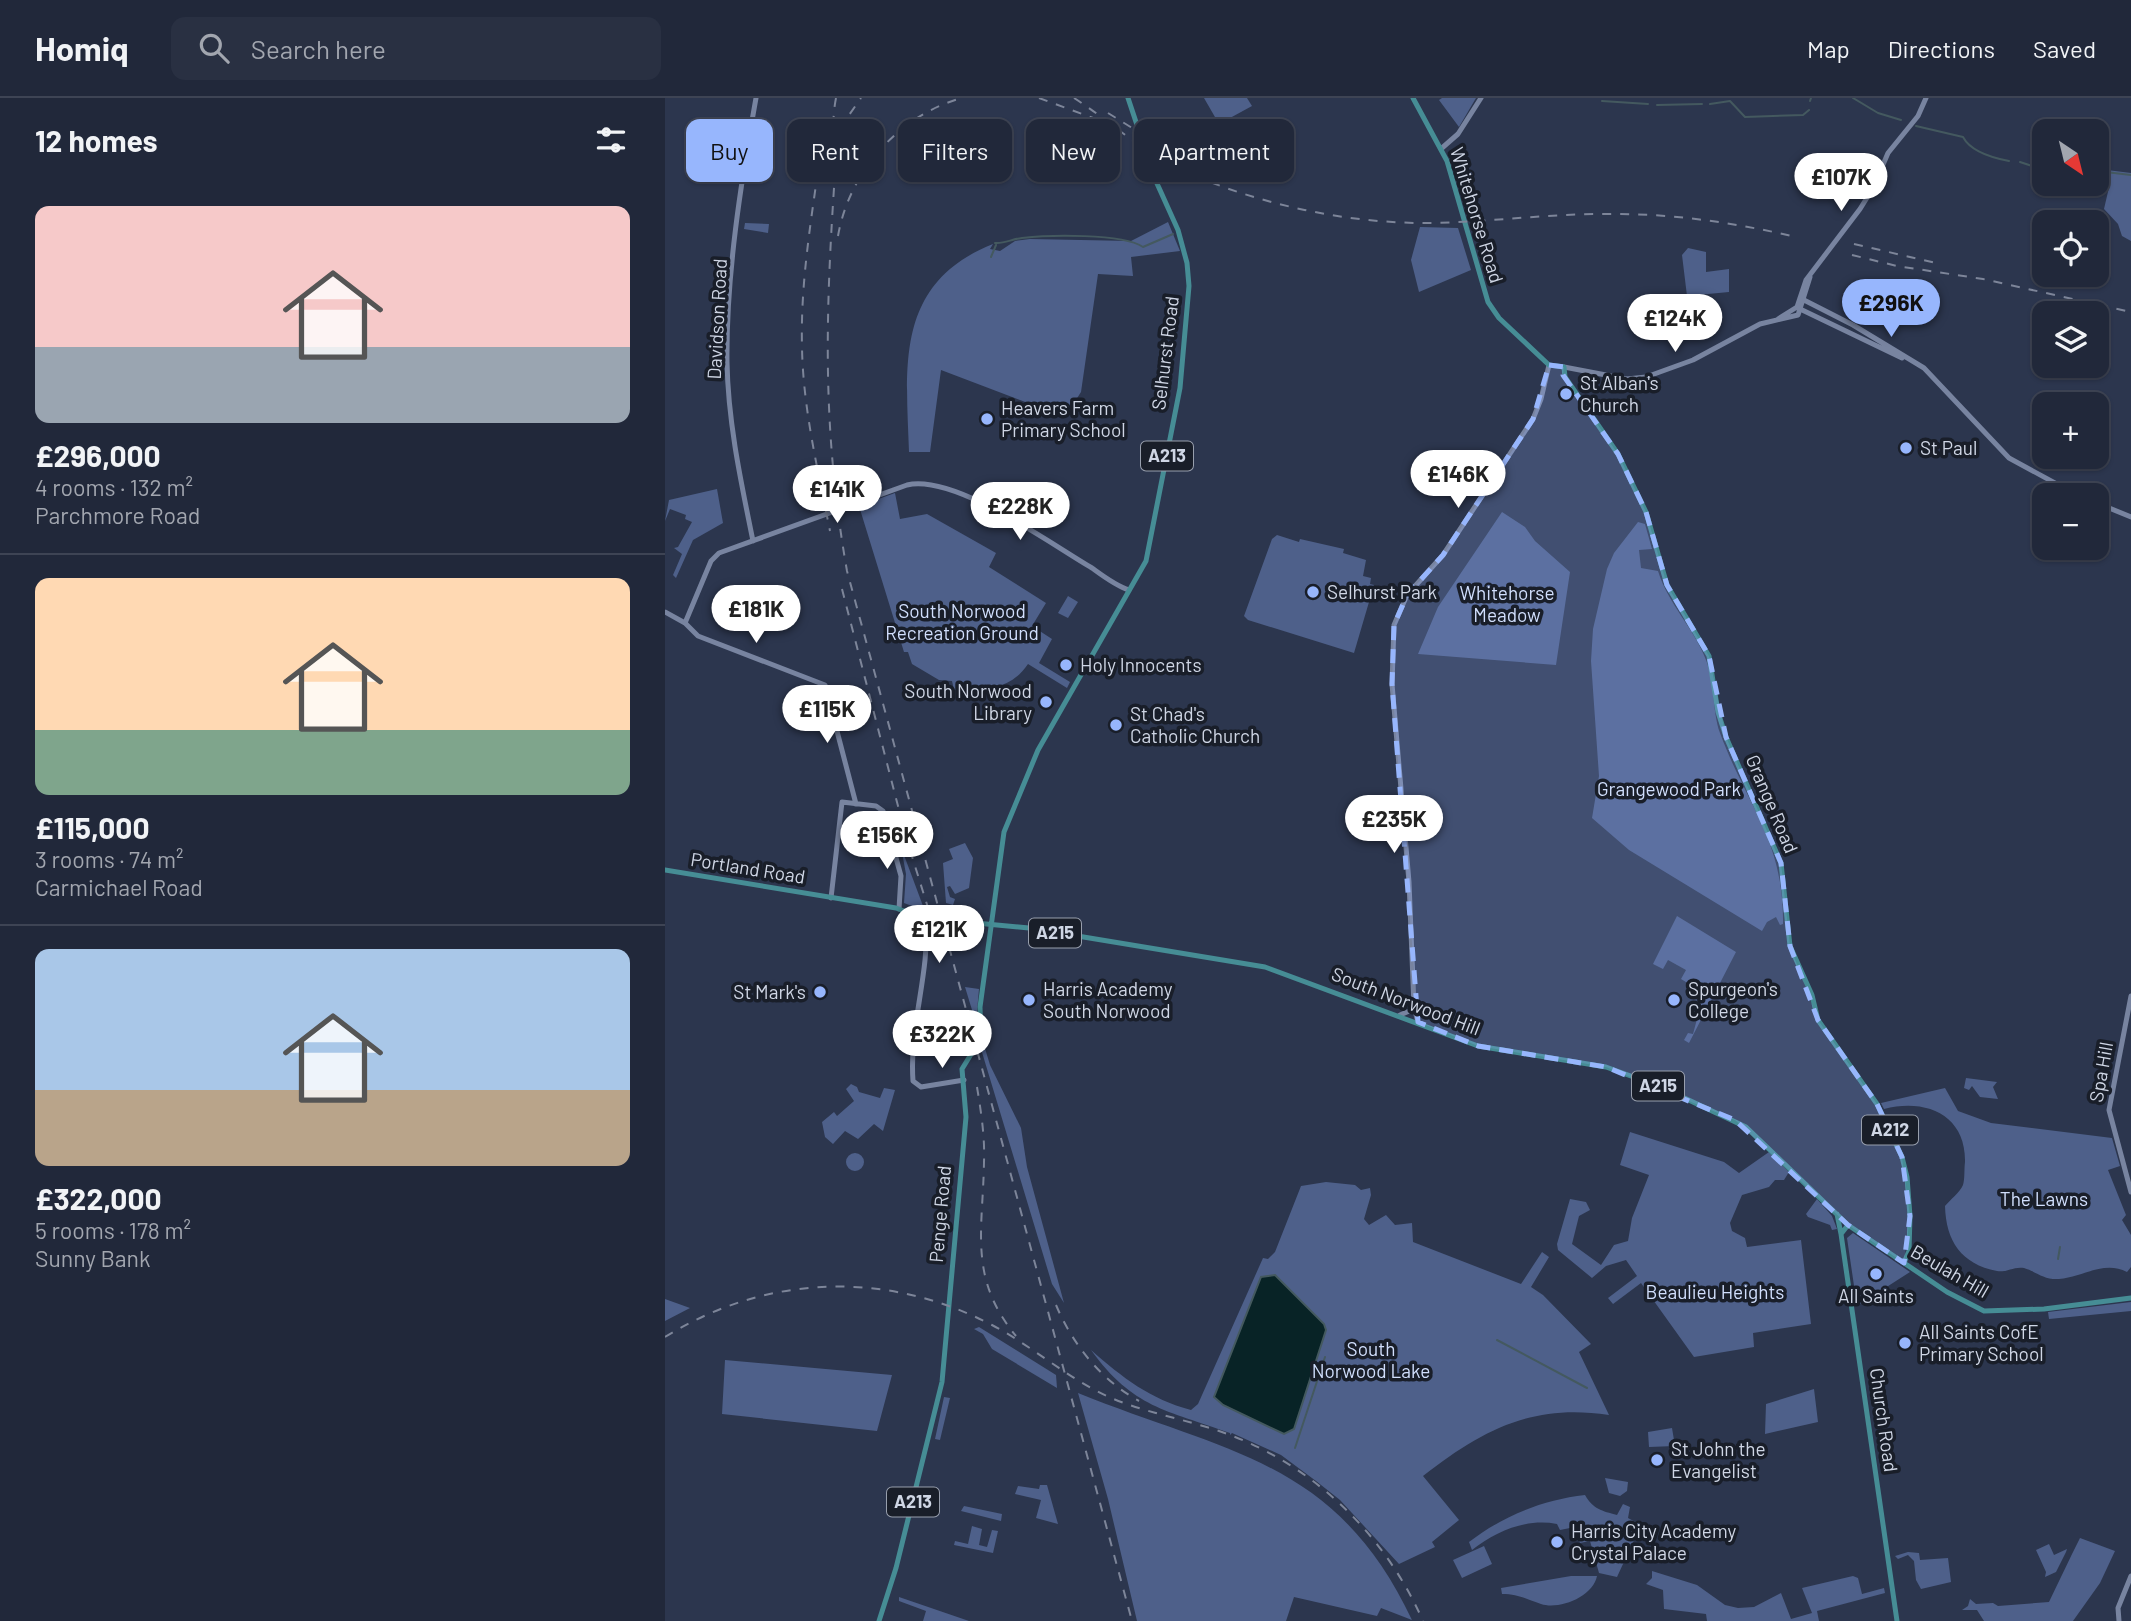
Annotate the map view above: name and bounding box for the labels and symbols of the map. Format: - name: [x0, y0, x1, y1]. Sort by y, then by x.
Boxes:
- north arrow: [2032, 119, 2109, 196]
- street label: Whitehorse Road: [1446, 144, 1509, 286]
- pin: £107K: [1792, 153, 1890, 213]
- street label: Davidson Road: [702, 258, 731, 380]
- pin: £296K: [1842, 280, 1940, 339]
- pin: £124K: [1626, 294, 1724, 354]
- street label: Selhurst Road: [1146, 295, 1183, 411]
- place label: St Alban's Church: [1580, 371, 1659, 416]
- marker: St Alban's Church: [1558, 386, 1574, 402]
- place label: Heavers Farm Primary School: [1001, 396, 1126, 441]
- marker: Heavers Farm Primary School: [979, 411, 995, 427]
- place label: St Paul: [1920, 436, 1977, 459]
- marker: St Paul: [1898, 440, 1914, 456]
- road number: A213: [1141, 442, 1193, 470]
- pin: £146K: [1409, 450, 1507, 510]
- pin: £141K: [788, 466, 886, 525]
- pin: £228K: [971, 482, 1069, 542]
- place label: Selhurst Park: [1327, 580, 1437, 603]
- park label: Whitehorse Meadow: [1459, 581, 1555, 626]
- marker: Selhurst Park: [1305, 584, 1321, 600]
- pin: £181K: [707, 586, 805, 645]
- park label: South Norwood Recreation Ground: [885, 599, 1039, 644]
- place label: Holy Innocents: [1080, 653, 1202, 676]
- marker: Holy Innocents: [1058, 657, 1074, 673]
- place label: South Norwood Library: [904, 679, 1032, 724]
- pin: £115K: [778, 686, 876, 745]
- marker: South Norwood Library: [1038, 694, 1054, 710]
- place label: St Chad's Catholic Church: [1130, 702, 1260, 747]
- marker: St Chad's Catholic Church: [1108, 717, 1124, 733]
- street label: Grange Road: [1741, 751, 1803, 856]
- park label: Grangewood Park: [1597, 777, 1741, 800]
- pin: £235K: [1345, 796, 1443, 855]
- pin: £156K: [838, 812, 936, 871]
- street label: Portland Road: [689, 847, 807, 888]
- pin: £121K: [890, 906, 988, 965]
- road number: A215: [1029, 918, 1081, 948]
- street label: South Norwood Hill: [1329, 962, 1484, 1039]
- place label: Harris Academy South Norwood: [1043, 977, 1173, 1022]
- place label: Spurgeon's College: [1688, 977, 1778, 1022]
- place label: St Mark's: [733, 980, 806, 1003]
- marker: St Mark's: [812, 984, 828, 1000]
- marker: Harris Academy South Norwood: [1021, 992, 1037, 1008]
- marker: Spurgeon's College: [1666, 992, 1682, 1008]
- pin: £322K: [893, 1010, 991, 1070]
- street label: Spa Hill: [2084, 1040, 2117, 1104]
- road number: A215: [1632, 1071, 1684, 1100]
- road number: A212: [1862, 1115, 1918, 1144]
- street label: Penge Road: [924, 1164, 955, 1263]
- park label: The Lawns: [2000, 1187, 2088, 1210]
- street label: Beulah Hill: [1907, 1239, 1993, 1302]
- marker: All Saints: [1868, 1266, 1884, 1282]
- park label: Beaulieu Heights: [1645, 1280, 1785, 1303]
- place label: All Saints: [1838, 1284, 1914, 1307]
- place label: All Saints CofE Primary School: [1919, 1320, 2044, 1365]
- marker: All Saints CofE Primary School: [1897, 1335, 1913, 1351]
- park label: South Norwood Lake: [1312, 1337, 1430, 1382]
- street label: Church Road: [1866, 1366, 1903, 1473]
- place label: St John the Evangelist: [1671, 1437, 1766, 1482]
- marker: St John the Evangelist: [1649, 1452, 1665, 1468]
- road number: A213: [887, 1488, 939, 1517]
- place label: Harris City Academy Crystal Palace: [1571, 1519, 1737, 1564]
- marker: Harris City Academy Crystal Palace: [1549, 1534, 1565, 1550]

